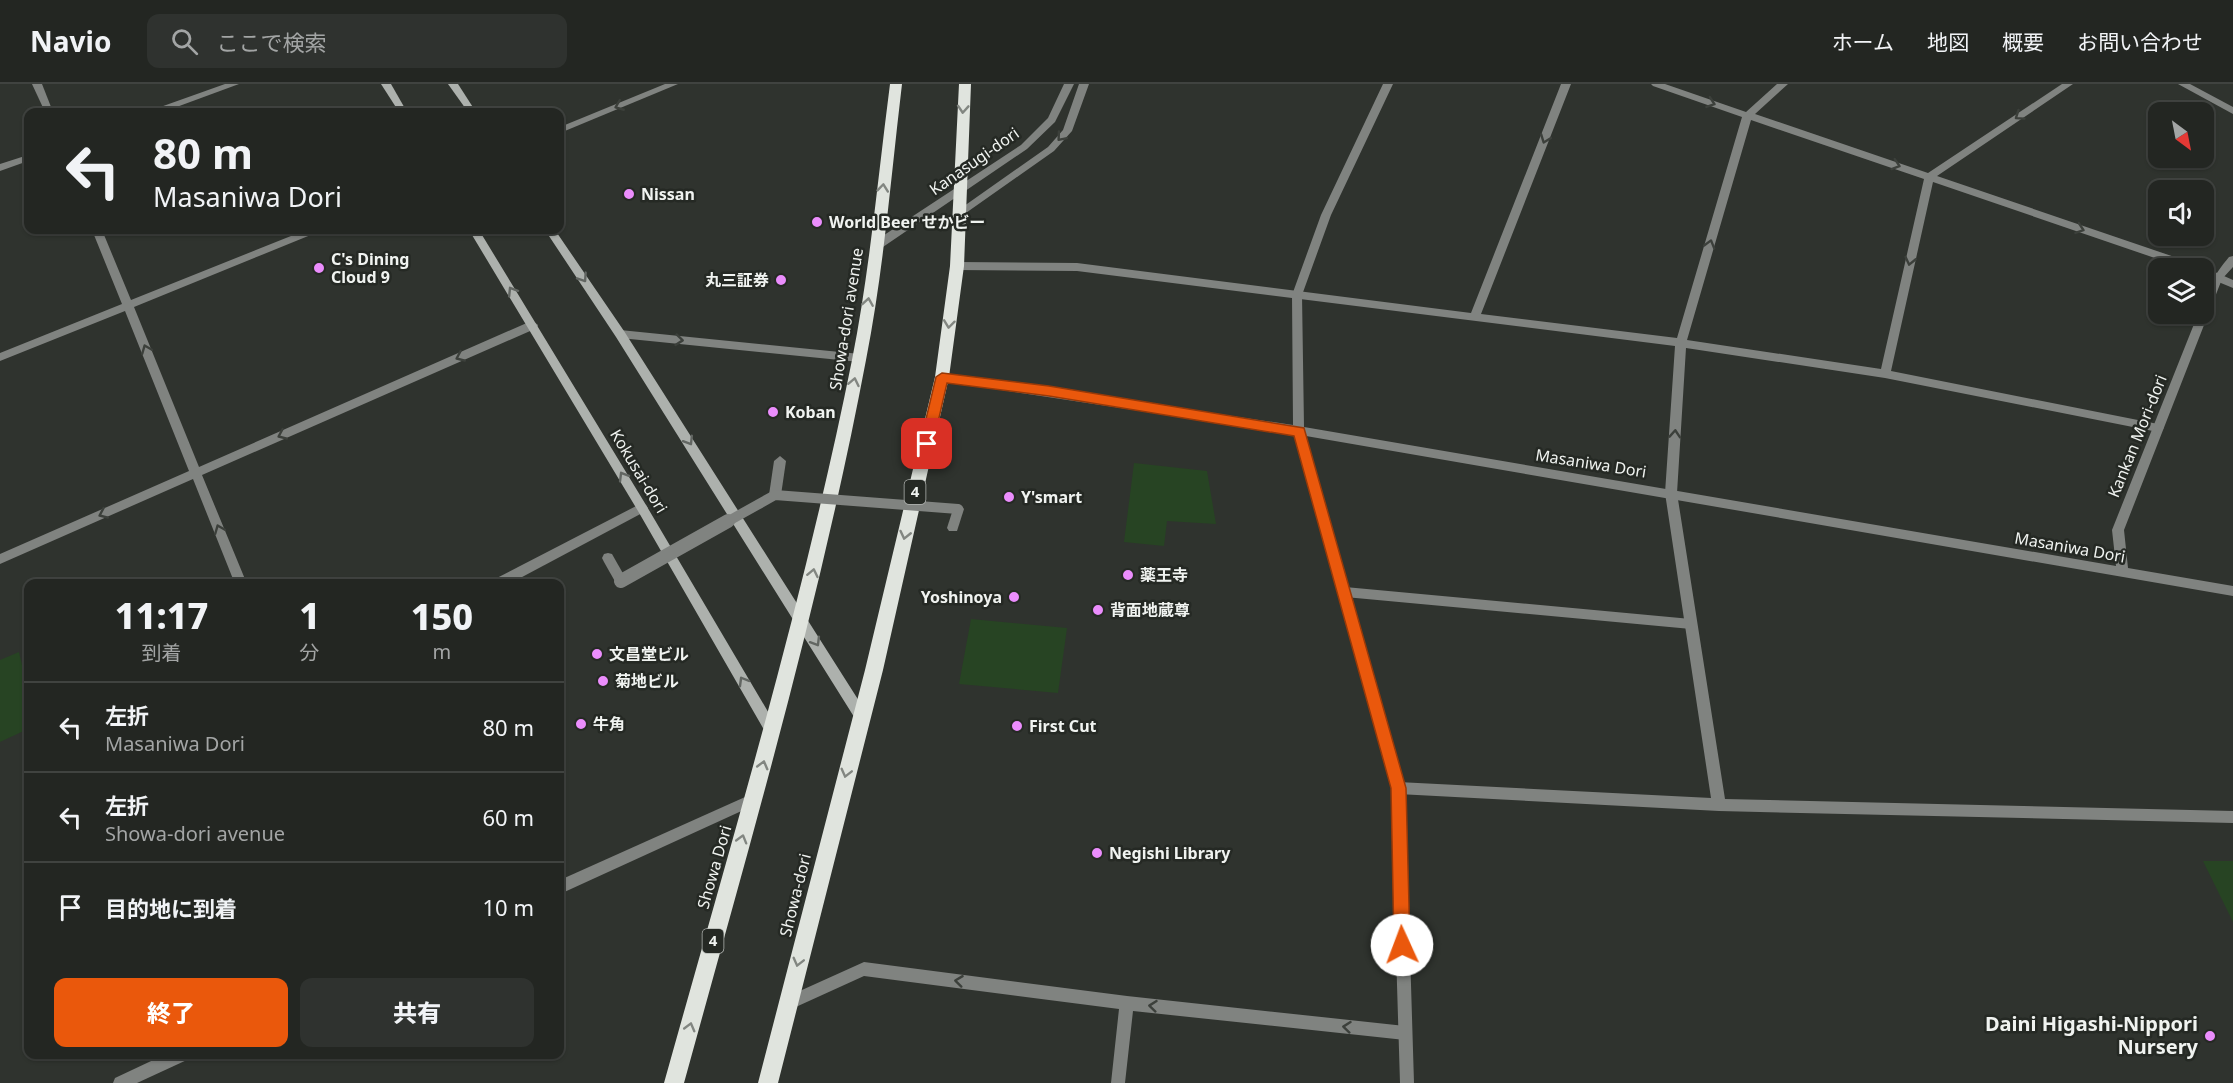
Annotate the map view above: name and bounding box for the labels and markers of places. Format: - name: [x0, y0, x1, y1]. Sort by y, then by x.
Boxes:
- place label: Nissan: [641, 183, 695, 205]
- marker: Nissan: [622, 187, 636, 201]
- place label: World Beer せかビー: [829, 211, 985, 233]
- marker: World Beer せかビー: [810, 215, 824, 229]
- place label: C's Dining Cloud 9: [331, 248, 409, 288]
- marker: C's Dining Cloud 9: [312, 261, 326, 275]
- place label: 丸三証券: [705, 269, 769, 291]
- marker: 丸三証券: [774, 273, 788, 287]
- place label: Koban: [785, 401, 836, 423]
- marker: Koban: [766, 405, 780, 419]
- pin: [901, 418, 952, 469]
- place label: Y'smart: [1021, 486, 1082, 508]
- marker: Y'smart: [1002, 490, 1016, 504]
- place label: 薬王寺: [1140, 564, 1188, 586]
- marker: 薬王寺: [1121, 568, 1135, 582]
- place label: Yoshinoya: [921, 586, 1002, 608]
- marker: Yoshinoya: [1007, 590, 1021, 604]
- place label: 背面地蔵尊: [1110, 599, 1190, 621]
- marker: 背面地蔵尊: [1091, 603, 1105, 617]
- place label: 文昌堂ビル: [609, 643, 689, 665]
- marker: 文昌堂ビル: [590, 647, 604, 661]
- place label: 菊地ビル: [615, 670, 679, 692]
- marker: 菊地ビル: [596, 674, 610, 688]
- place label: 牛角: [593, 713, 625, 735]
- place label: First Cut: [1029, 715, 1097, 737]
- marker: 牛角: [574, 717, 588, 731]
- marker: First Cut: [1010, 719, 1024, 733]
- place label: Negishi Library: [1109, 842, 1231, 864]
- marker: Negishi Library: [1090, 846, 1104, 860]
- place label: Daini Higashi-Nippori Nursery: [1985, 1010, 2199, 1060]
- marker: Daini Higashi-Nippori Nursery: [2203, 1029, 2217, 1043]

